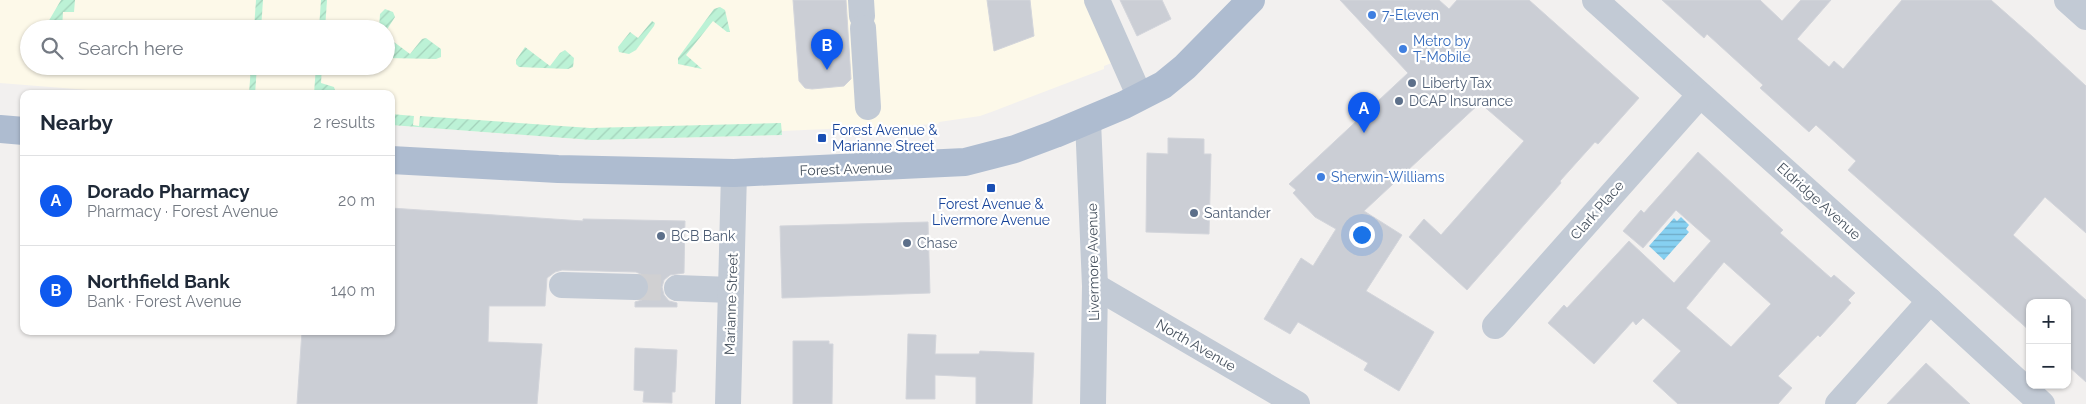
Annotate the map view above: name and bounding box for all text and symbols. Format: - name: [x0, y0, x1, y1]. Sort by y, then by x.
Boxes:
- place label: 7-Eleven: [1382, 7, 1439, 23]
- marker: 7-Eleven: [1366, 9, 1378, 21]
- search box: [20, 20, 395, 75]
- pin: B: [811, 29, 843, 70]
- place label: Metro by T-Mobile: [1413, 33, 1471, 65]
- icon: search: [38, 34, 66, 62]
- text: Search here: [78, 37, 184, 59]
- marker: Metro by T-Mobile: [1397, 43, 1409, 55]
- place label: Liberty Tax: [1422, 75, 1492, 91]
- marker: Liberty Tax: [1406, 77, 1418, 89]
- pin: A: [1348, 92, 1380, 133]
- place label: DCAP Insurance: [1409, 93, 1513, 109]
- marker: DCAP Insurance: [1393, 95, 1405, 107]
- text: Nearby: [40, 110, 113, 135]
- text: 2 results: [313, 113, 375, 132]
- place label: Forest Avenue & Marianne Street: [832, 122, 938, 154]
- marker: Forest Avenue & Marianne Street: [816, 132, 828, 144]
- street label: Forest Avenue: [799, 159, 893, 179]
- street label: Eldridge Avenue: [1774, 159, 1864, 243]
- place label: Sherwin-Williams: [1331, 169, 1445, 185]
- marker: Sherwin-Williams: [1315, 171, 1327, 183]
- street label: Clark Place: [1567, 177, 1627, 243]
- text: Dorado Pharmacy: [87, 180, 250, 202]
- marker: Forest Avenue & Livermore Avenue: [985, 182, 997, 194]
- text: A: [51, 191, 61, 210]
- text: 20 m: [338, 191, 375, 210]
- place label: Forest Avenue & Livermore Avenue: [932, 196, 1050, 228]
- text: Pharmacy · Forest Avenue: [87, 202, 278, 221]
- street label: Livermore Avenue: [1084, 203, 1102, 321]
- place label: Santander: [1204, 205, 1271, 221]
- marker: Santander: [1188, 207, 1200, 219]
- your location: [1349, 222, 1375, 248]
- place label: BCB Bank: [671, 228, 736, 244]
- marker: BCB Bank: [655, 230, 667, 242]
- place label: Chase: [917, 235, 957, 251]
- marker: Chase: [901, 237, 913, 249]
- street label: Marianne Street: [721, 252, 741, 355]
- text: Northfield Bank: [87, 270, 230, 292]
- text: B: [51, 281, 61, 300]
- text: 140 m: [331, 281, 375, 300]
- text: Bank · Forest Avenue: [87, 292, 241, 311]
- map controls: [2026, 299, 2071, 389]
- button: +: [2026, 299, 2071, 344]
- street label: North Avenue: [1153, 316, 1239, 374]
- button: −: [2026, 344, 2071, 389]

